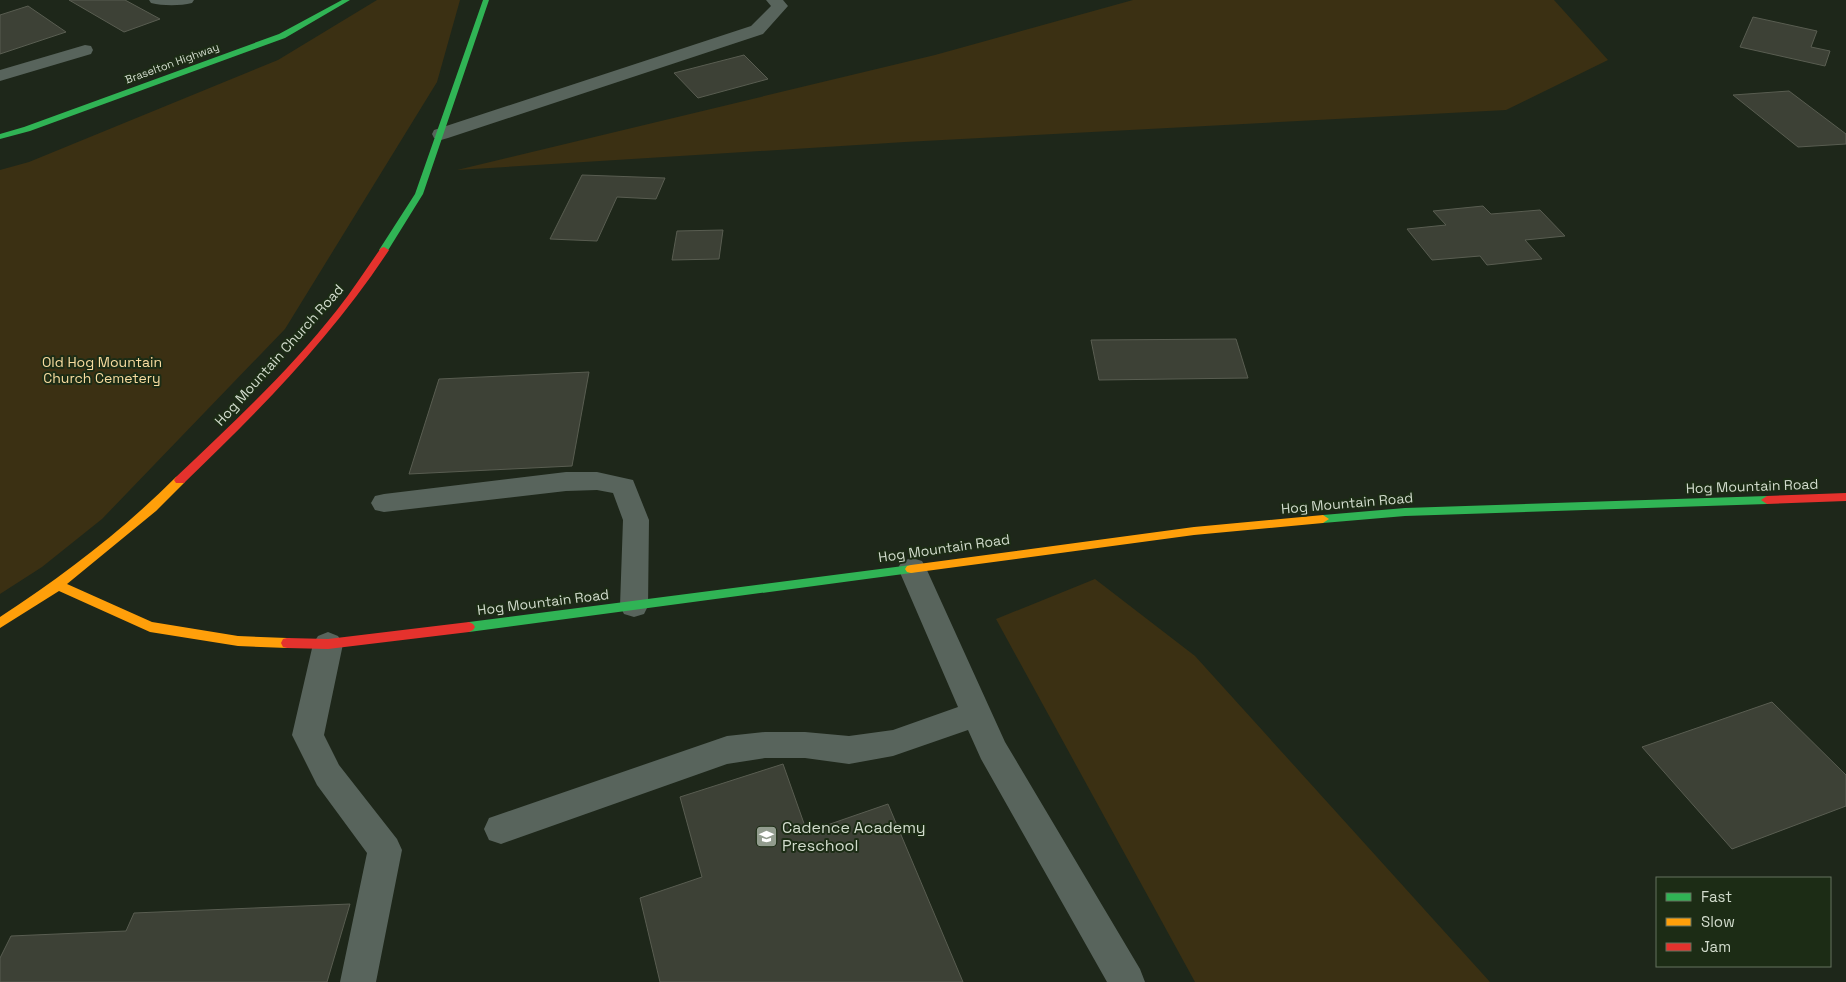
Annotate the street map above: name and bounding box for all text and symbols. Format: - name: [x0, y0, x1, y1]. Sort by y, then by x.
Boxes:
- street label: Braselton Highway: [123, 39, 221, 87]
- street label: Hog Mountain Church Road: [211, 281, 347, 429]
- park label: Old Hog Mountain Church Cemetery: [42, 353, 162, 387]
- street label: Hog Mountain Road: [1685, 475, 1819, 497]
- street label: Hog Mountain Road: [1280, 488, 1414, 518]
- street label: Hog Mountain Road: [877, 530, 1011, 566]
- street label: Hog Mountain Road: [476, 585, 610, 619]
- place label: Cadence Academy Preschool: [782, 817, 926, 856]
- school or university icon: Cadence Academy Preschool: [754, 824, 778, 848]
- legend: [1656, 877, 1831, 967]
- text: Fast: [1701, 887, 1732, 906]
- text: Slow: [1701, 912, 1735, 931]
- text: Jam: [1701, 937, 1731, 956]

